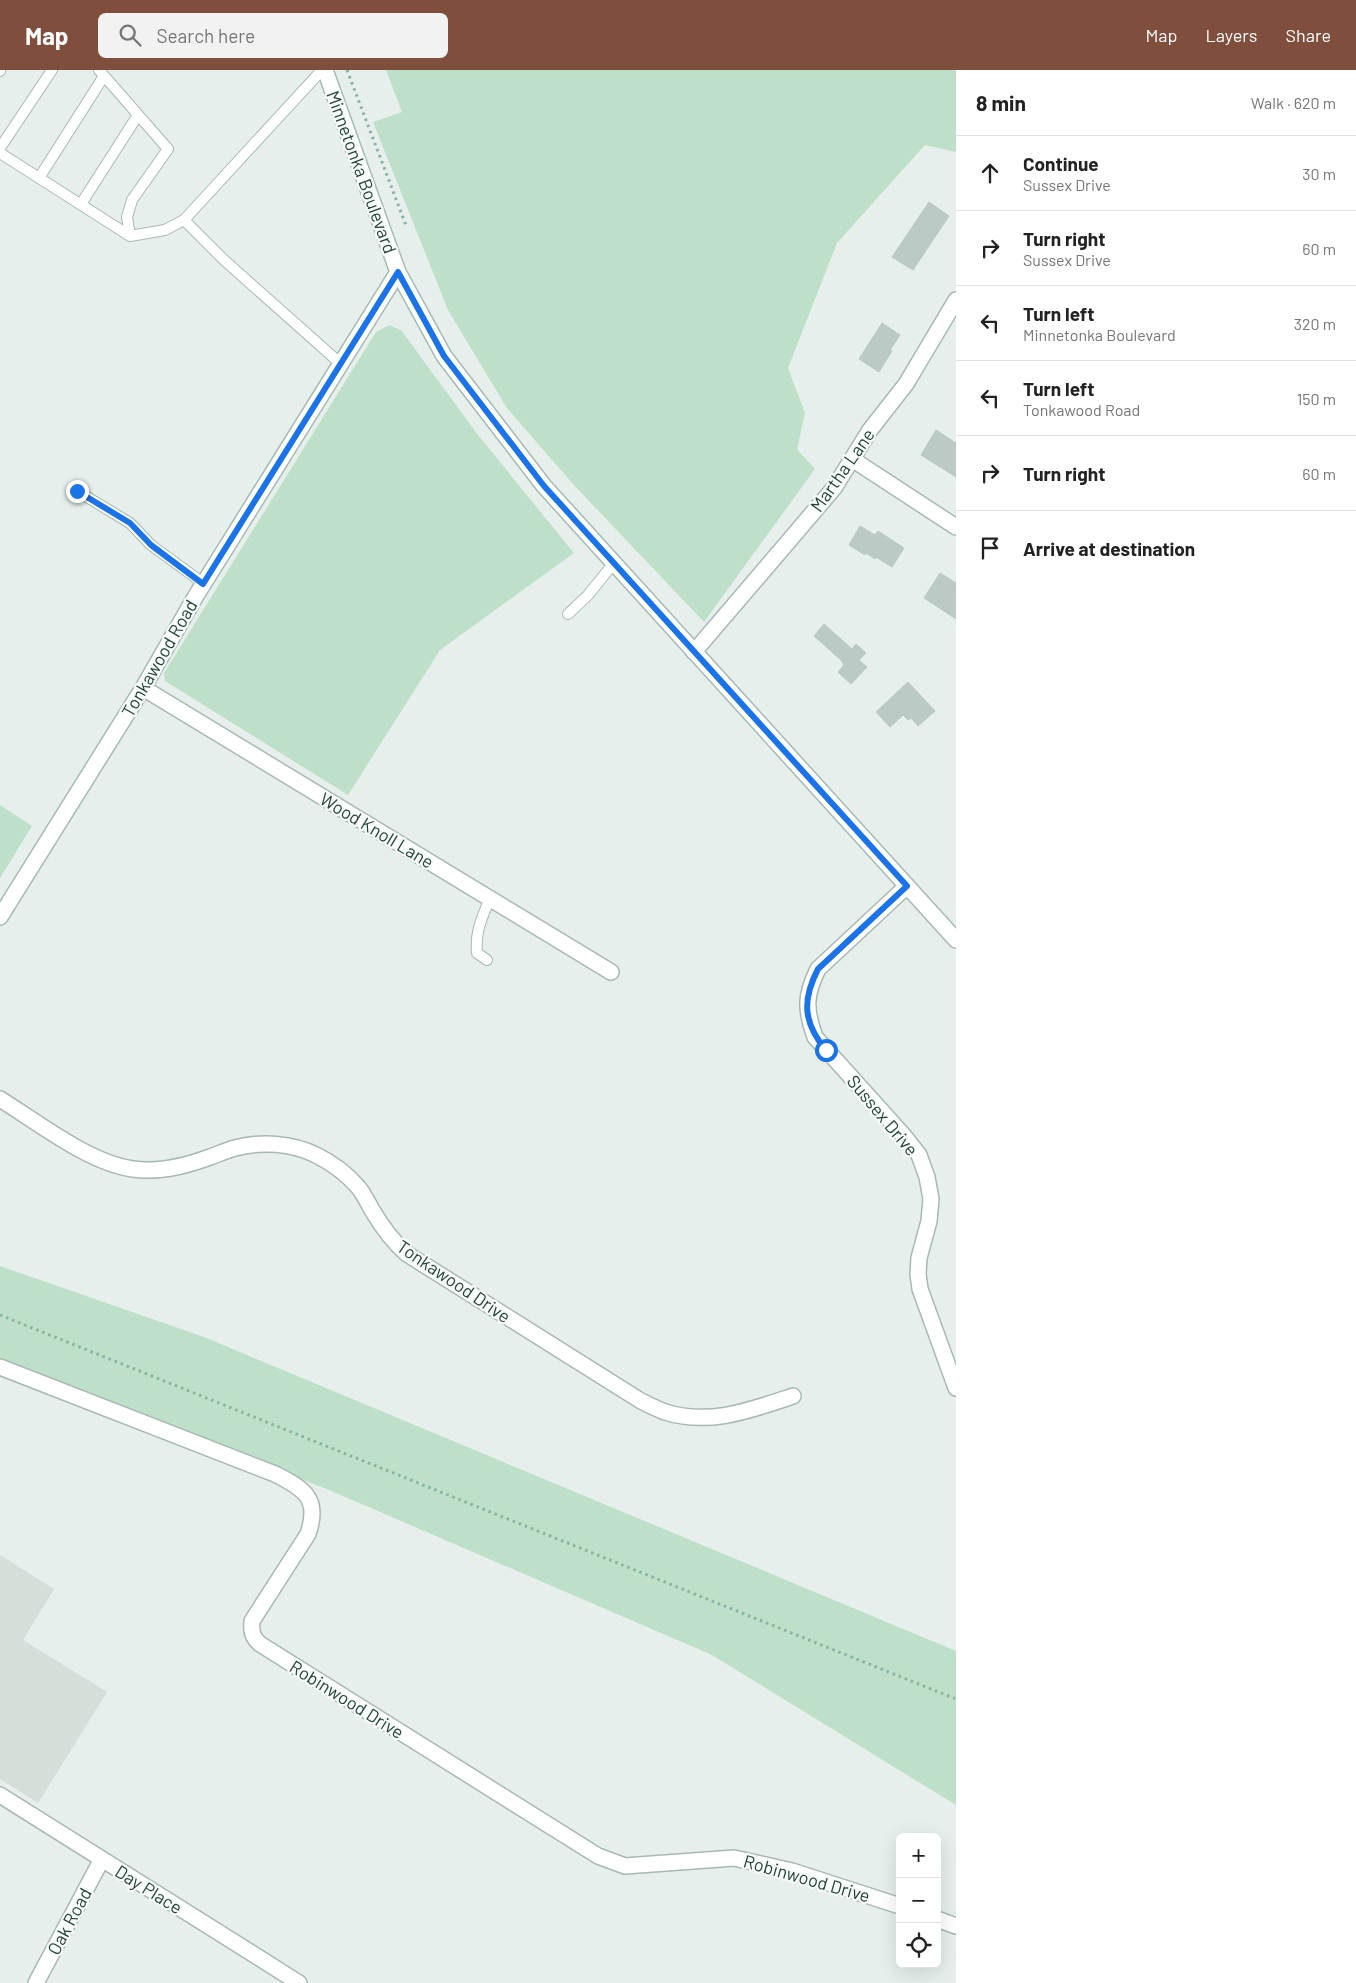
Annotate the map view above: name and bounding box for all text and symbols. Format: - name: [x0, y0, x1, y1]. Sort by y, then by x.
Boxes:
- search box: [98, 13, 448, 58]
- text: Map: [25, 21, 68, 50]
- icon: search: [116, 21, 144, 49]
- text: Search here: [156, 24, 255, 47]
- text: Map: [1145, 24, 1177, 46]
- text: Layers: [1205, 24, 1258, 46]
- text: Share: [1286, 24, 1331, 46]
- street label: Minnetonka Boulevard: [322, 88, 402, 256]
- text: 8 min: [976, 90, 1026, 115]
- text: Walk · 620 m: [1251, 93, 1336, 112]
- text: Continue: [1023, 152, 1099, 175]
- icon: ahead: [976, 159, 1004, 187]
- text: 30 m: [1302, 164, 1336, 183]
- text: Sussex Drive: [1023, 175, 1111, 194]
- text: Turn right: [1023, 227, 1105, 250]
- icon: right: [976, 234, 1004, 262]
- text: 60 m: [1302, 239, 1336, 258]
- text: Sussex Drive: [1023, 250, 1111, 269]
- text: Turn left: [1023, 302, 1094, 325]
- icon: left: [976, 309, 1004, 337]
- text: 320 m: [1294, 314, 1336, 333]
- text: Minnetonka Boulevard: [1023, 325, 1176, 344]
- text: Turn left: [1023, 377, 1094, 400]
- icon: left: [976, 384, 1004, 412]
- text: 150 m: [1297, 389, 1336, 408]
- text: Tonkawood Road: [1023, 400, 1140, 419]
- street label: Martha Lane: [805, 424, 879, 516]
- icon: right: [976, 459, 1004, 487]
- text: Turn right: [1023, 462, 1105, 485]
- text: 60 m: [1302, 464, 1336, 483]
- route end: [66, 480, 89, 503]
- icon: arrive: [976, 534, 1004, 562]
- text: Arrive at destination: [1023, 537, 1195, 560]
- street label: Tonkawood Road: [116, 595, 202, 721]
- street label: Wood Knoll Lane: [316, 787, 438, 873]
- route start: [815, 1039, 838, 1062]
- street label: Sussex Drive: [843, 1070, 923, 1160]
- street label: Tonkawood Drive: [393, 1235, 515, 1327]
- street label: Robinwood Drive: [286, 1655, 408, 1743]
- map controls: [896, 1833, 941, 1968]
- button: +: [896, 1833, 941, 1878]
- street label: Robinwood Drive: [741, 1849, 873, 1907]
- street label: Day Place: [111, 1860, 187, 1918]
- button: −: [896, 1878, 941, 1923]
- street label: Oak Road: [42, 1884, 96, 1958]
- button: locate: [896, 1923, 941, 1968]

